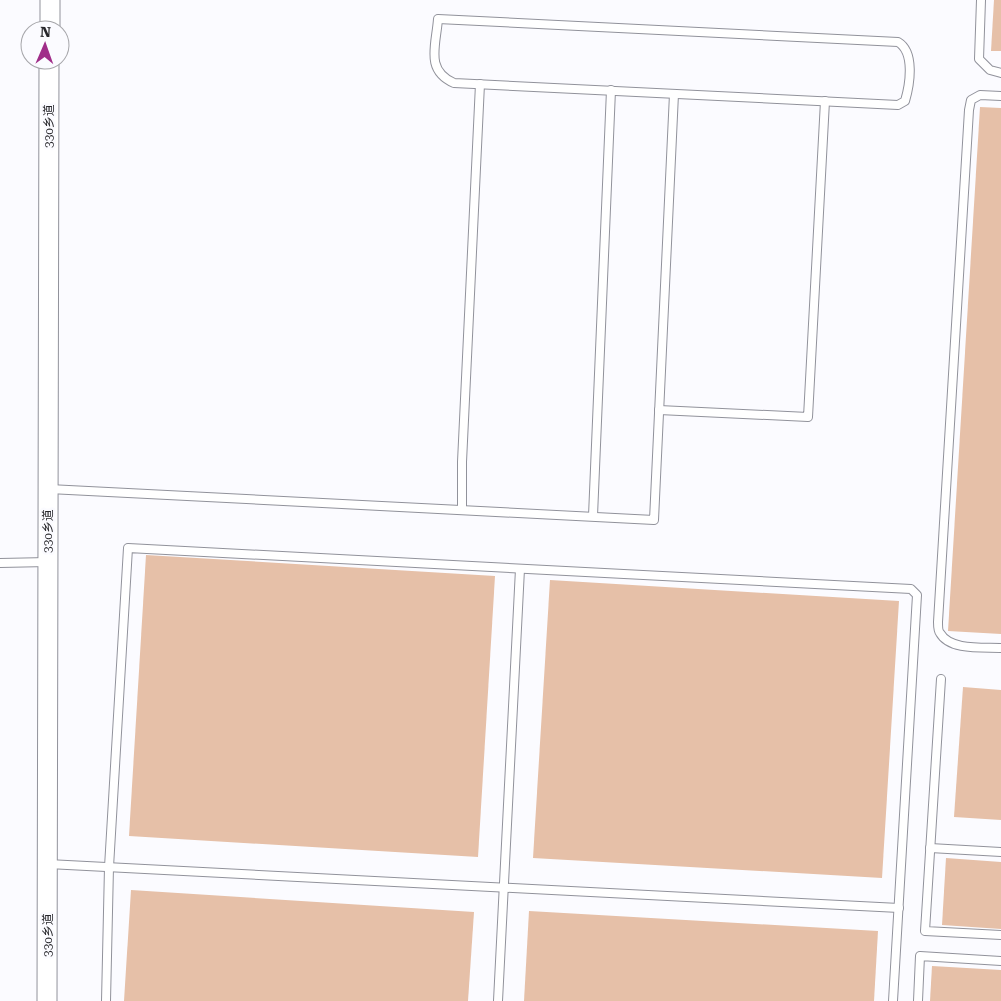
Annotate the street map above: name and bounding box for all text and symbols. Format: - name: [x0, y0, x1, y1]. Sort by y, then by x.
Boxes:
- north arrow: [20, 20, 70, 70]
- text: N: [40, 24, 51, 40]
- street label: 330乡道: [42, 104, 56, 148]
- street label: 330乡道: [41, 509, 55, 553]
- street label: 330乡道: [41, 913, 55, 957]

